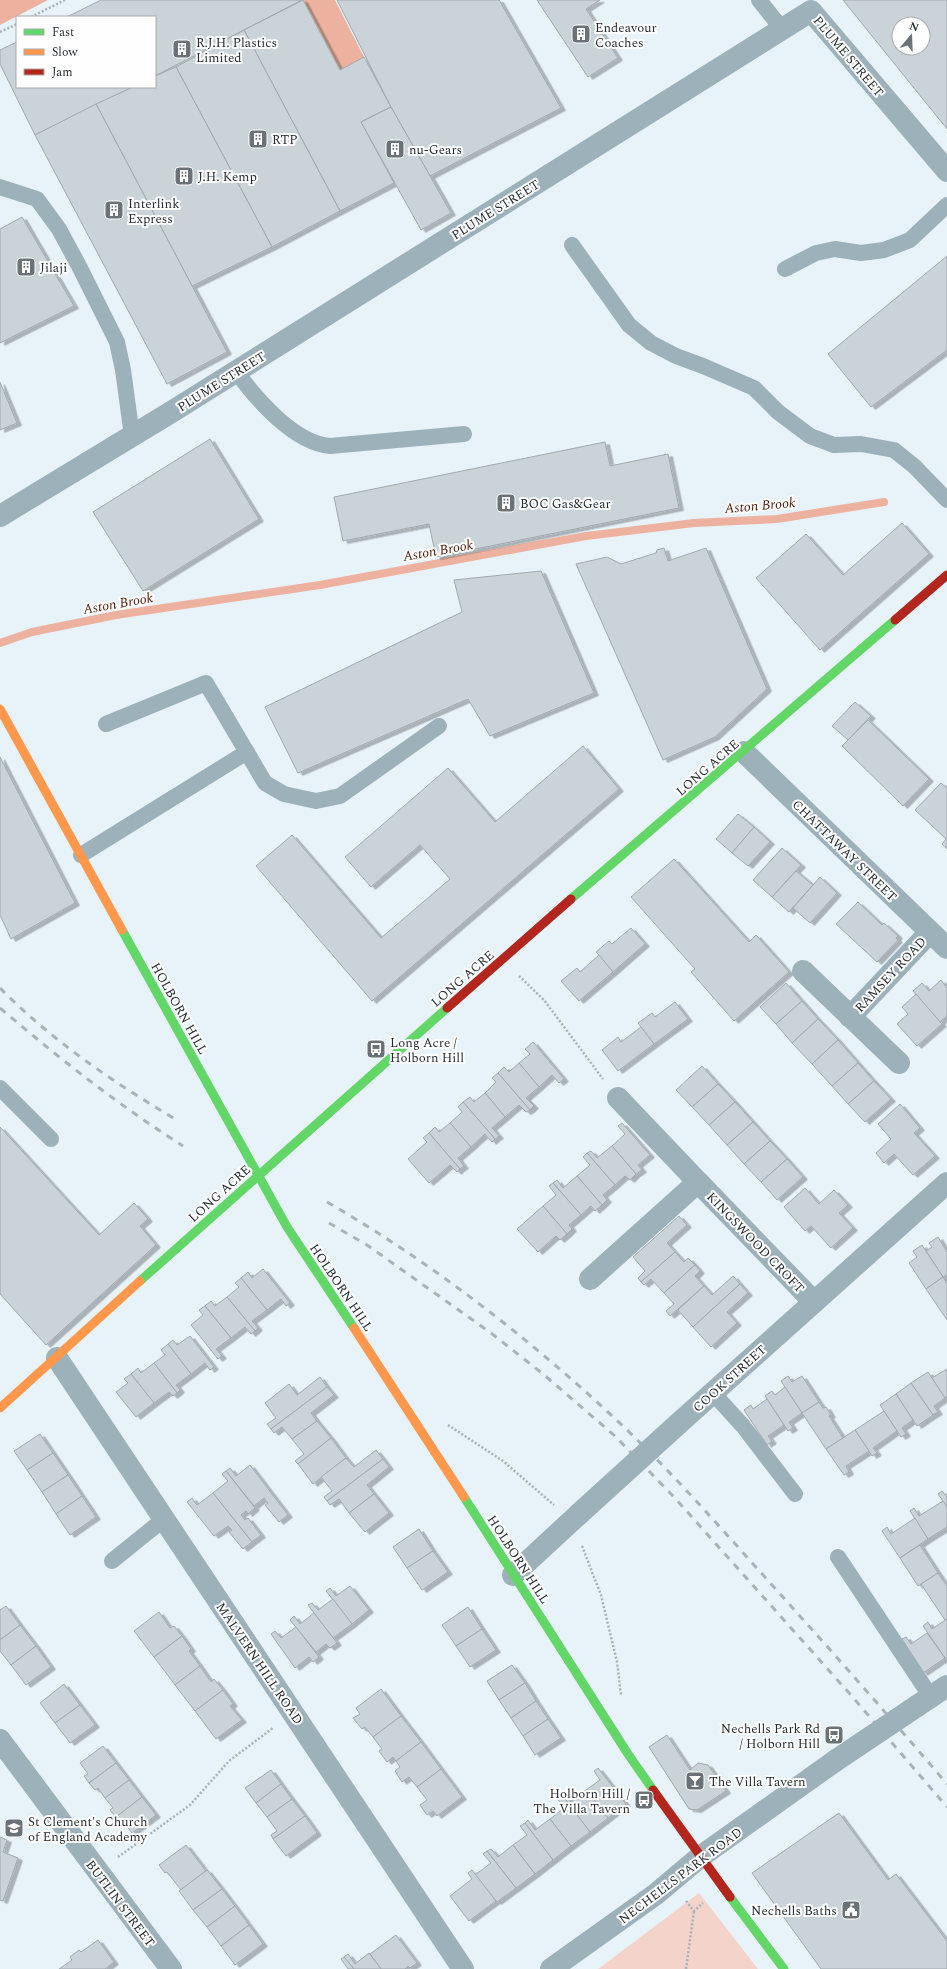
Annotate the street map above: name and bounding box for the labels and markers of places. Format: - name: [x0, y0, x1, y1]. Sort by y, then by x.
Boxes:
- place label: Endeavour Coaches: [595, 18, 657, 53]
- building icon: Endeavour Coaches: [570, 23, 592, 45]
- place label: R.J.H. Plastics Limited: [196, 33, 277, 68]
- building icon: R.J.H. Plastics Limited: [171, 38, 193, 60]
- building icon: RTP: [247, 128, 269, 150]
- place label: RTP: [272, 130, 298, 150]
- building icon: nu-Gears: [384, 138, 406, 160]
- place label: nu-Gears: [409, 140, 462, 160]
- building icon: J.H. Kemp: [173, 165, 195, 187]
- place label: J.H. Kemp: [198, 167, 257, 187]
- place label: Interlink Express: [128, 194, 179, 229]
- building icon: Interlink Express: [103, 199, 125, 221]
- building icon: Jilaji: [15, 256, 37, 278]
- place label: Jilaji: [40, 258, 67, 278]
- building icon: BOC Gas&Gear: [495, 492, 517, 514]
- place label: BOC Gas&Gear: [520, 494, 611, 514]
- place label: Long Acre / Holborn Hill: [390, 1033, 464, 1068]
- bus stop icon: Long Acre / Holborn Hill: [365, 1038, 387, 1060]
- place label: Nechells Park Rd / Holborn Hill: [721, 1719, 820, 1754]
- bus stop icon: Nechells Park Rd / Holborn Hill: [823, 1724, 845, 1746]
- bar icon: The Villa Tavern: [684, 1770, 706, 1792]
- place label: The Villa Tavern: [709, 1772, 806, 1792]
- place label: Holborn Hill / The Villa Tavern: [533, 1784, 631, 1819]
- bus stop icon: Holborn Hill / The Villa Tavern: [633, 1789, 655, 1811]
- place label: St Clement's Church of England Academy: [28, 1812, 148, 1847]
- school or university icon: St Clement's Church of England Academy: [3, 1817, 25, 1839]
- public building icon: Nechells Baths: [840, 1899, 862, 1921]
- place label: Nechells Baths: [751, 1901, 837, 1921]

